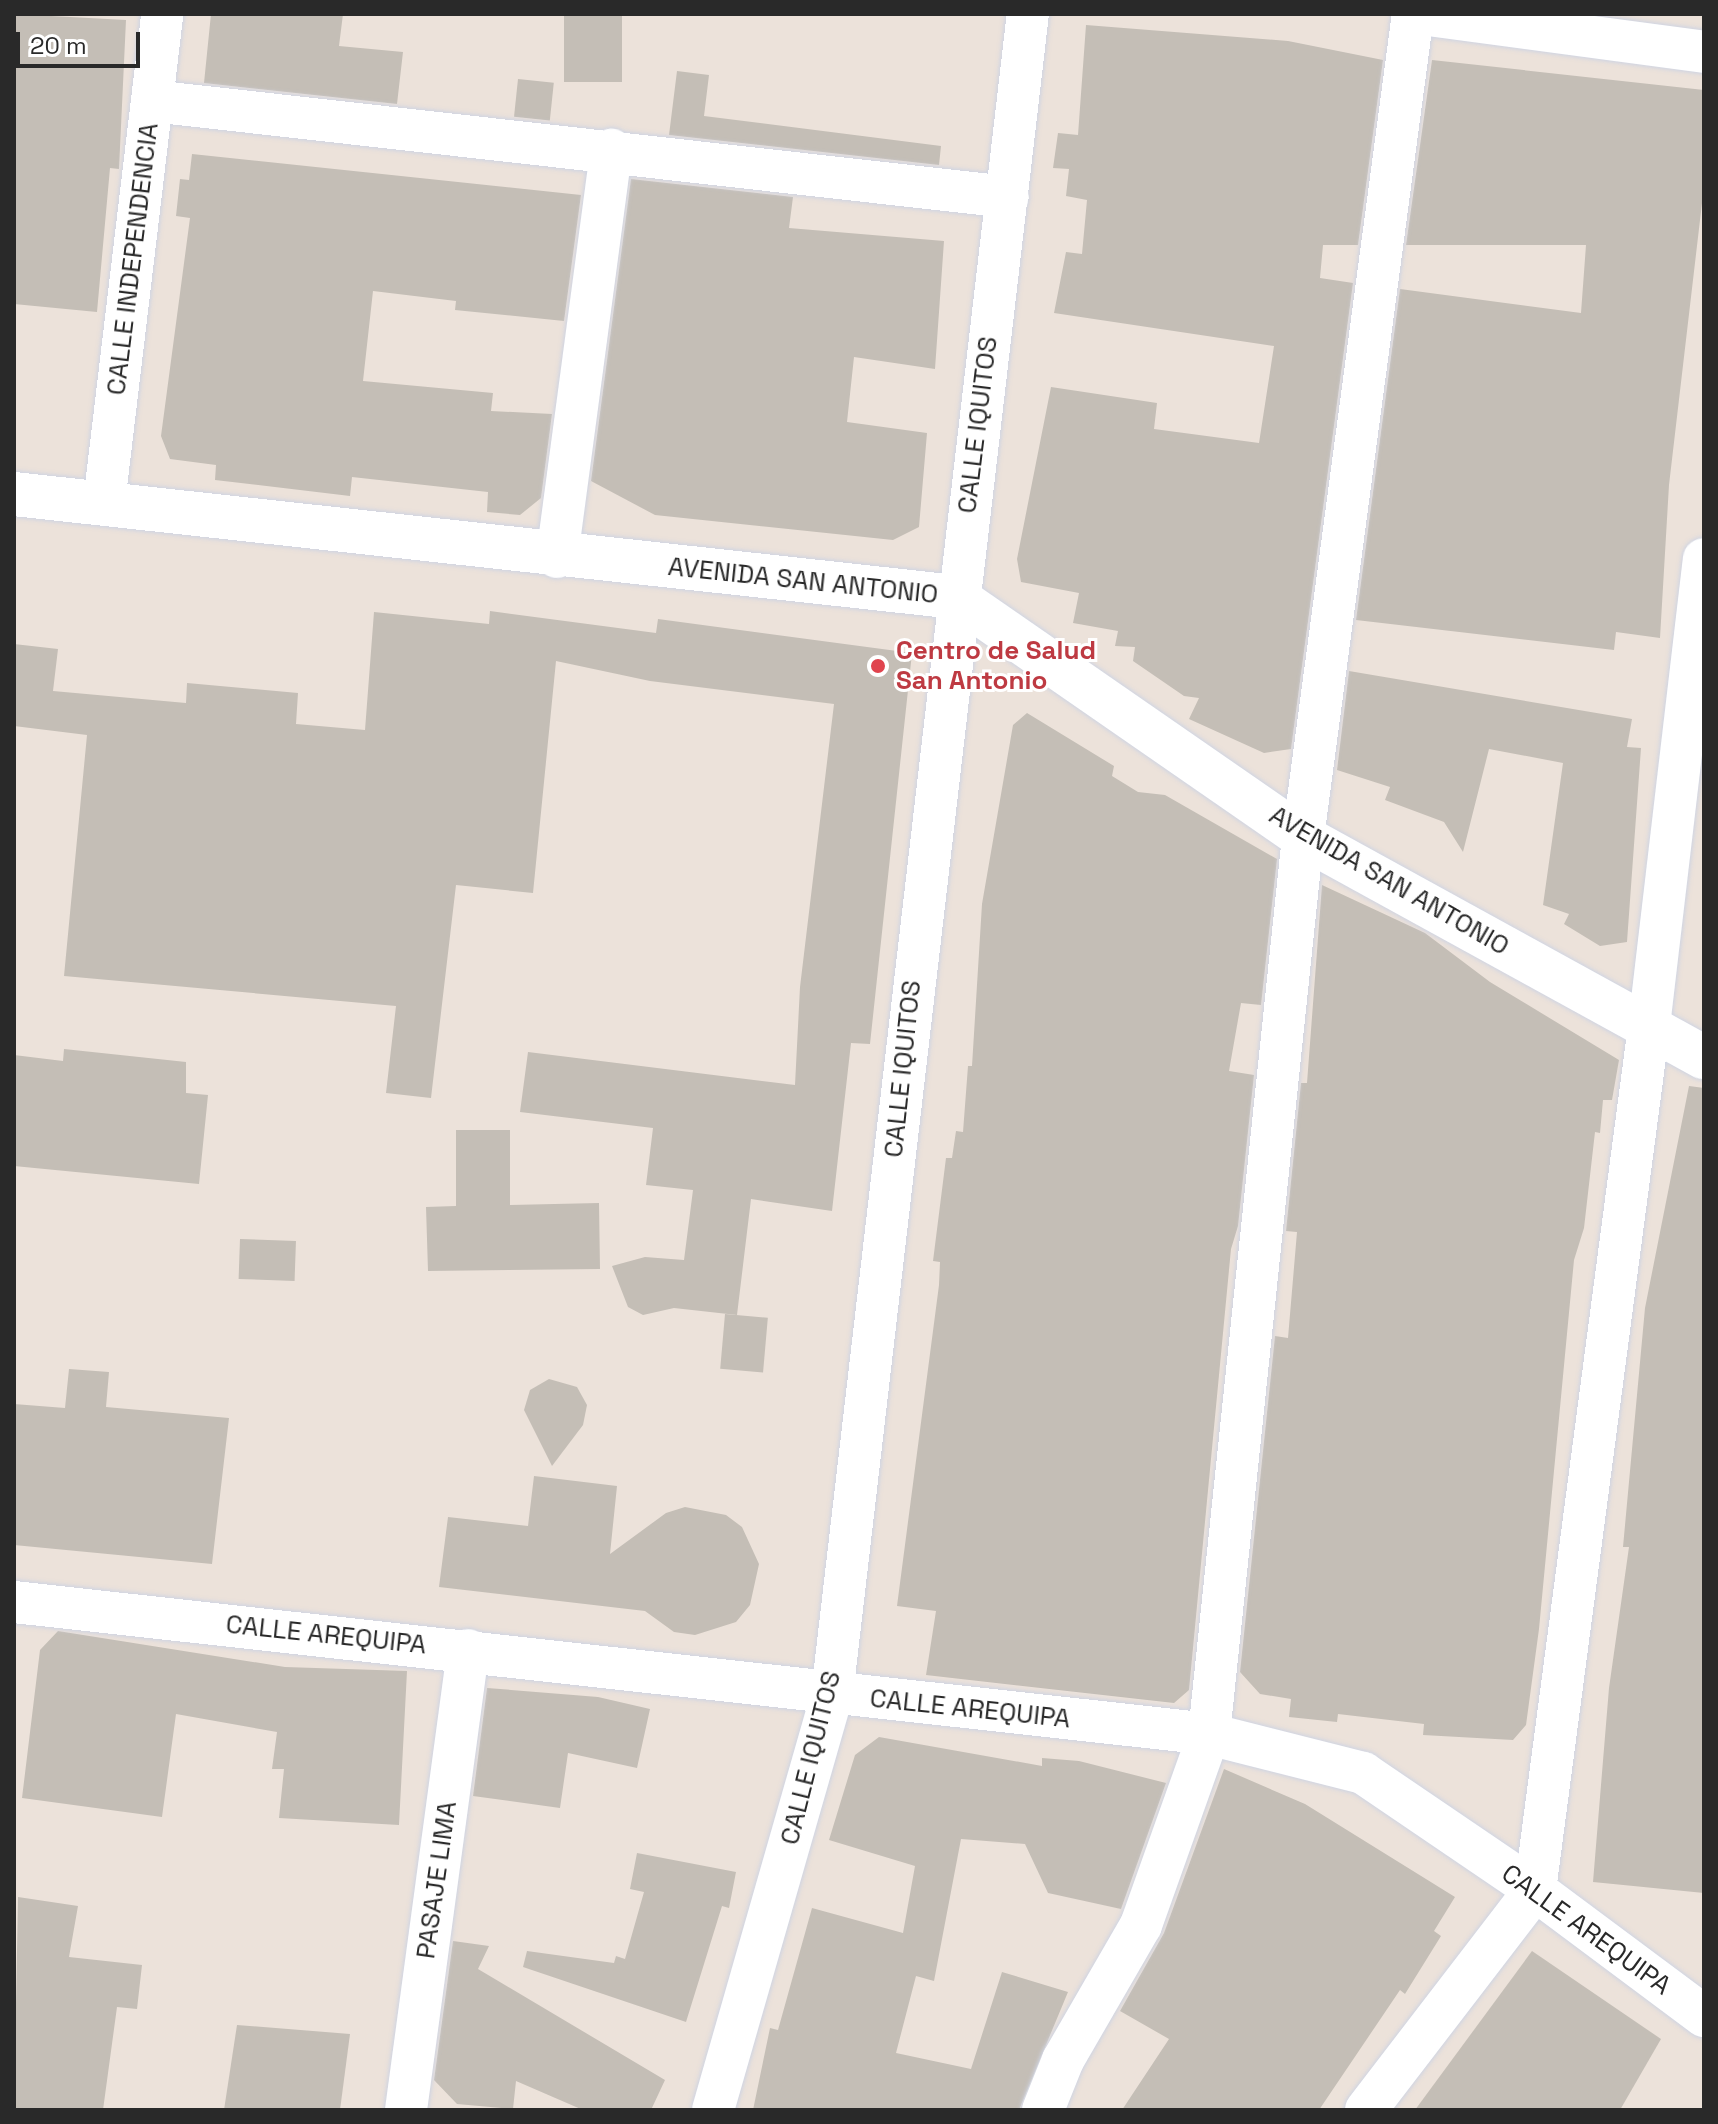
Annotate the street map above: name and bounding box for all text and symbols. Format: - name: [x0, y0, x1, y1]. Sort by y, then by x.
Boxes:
- scale bar: [20, 16, 144, 66]
- text: 20 m: [30, 30, 87, 61]
- street label: CALLE INDEPENDENCIA: [101, 121, 165, 397]
- street label: CALLE IQUITOS: [952, 335, 1004, 515]
- street label: AVENIDA SAN ANTONIO: [666, 551, 940, 611]
- place label: Centro de Salud San Antonio: [896, 635, 1096, 696]
- marker: Centro de Salud San Antonio: [867, 655, 889, 677]
- street label: AVENIDA SAN ANTONIO: [1263, 799, 1515, 963]
- street label: CALLE IQUITOS: [878, 979, 928, 1159]
- street label: CALLE AREQUIPA: [224, 1609, 428, 1661]
- street label: CALLE IQUITOS: [774, 1668, 848, 1848]
- street label: CALLE AREQUIPA: [868, 1683, 1072, 1735]
- street label: PASAJE LIMA: [410, 1799, 464, 1961]
- street label: CALLE AREQUIPA: [1495, 1858, 1677, 2002]

